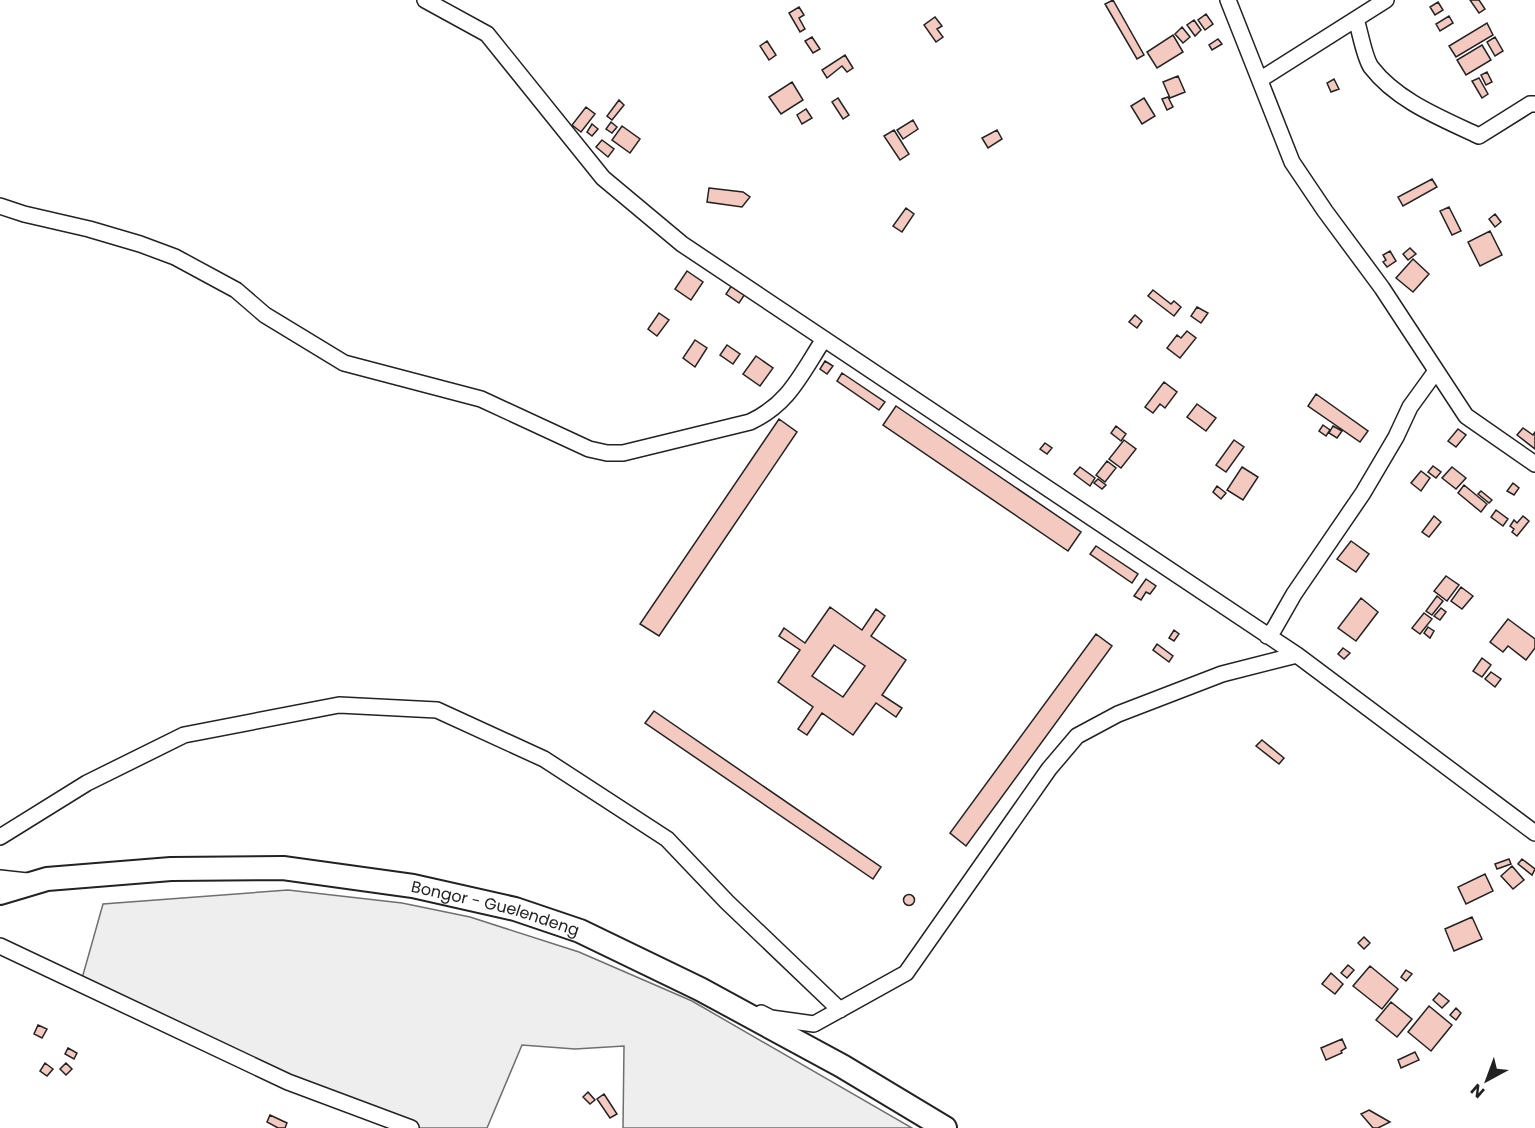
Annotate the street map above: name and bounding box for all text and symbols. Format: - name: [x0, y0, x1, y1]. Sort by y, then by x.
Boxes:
- street label: Bongor - Guelendeng: [409, 874, 583, 942]
- north arrow: [1457, 1050, 1517, 1110]
- text: N: [1465, 1078, 1490, 1104]

